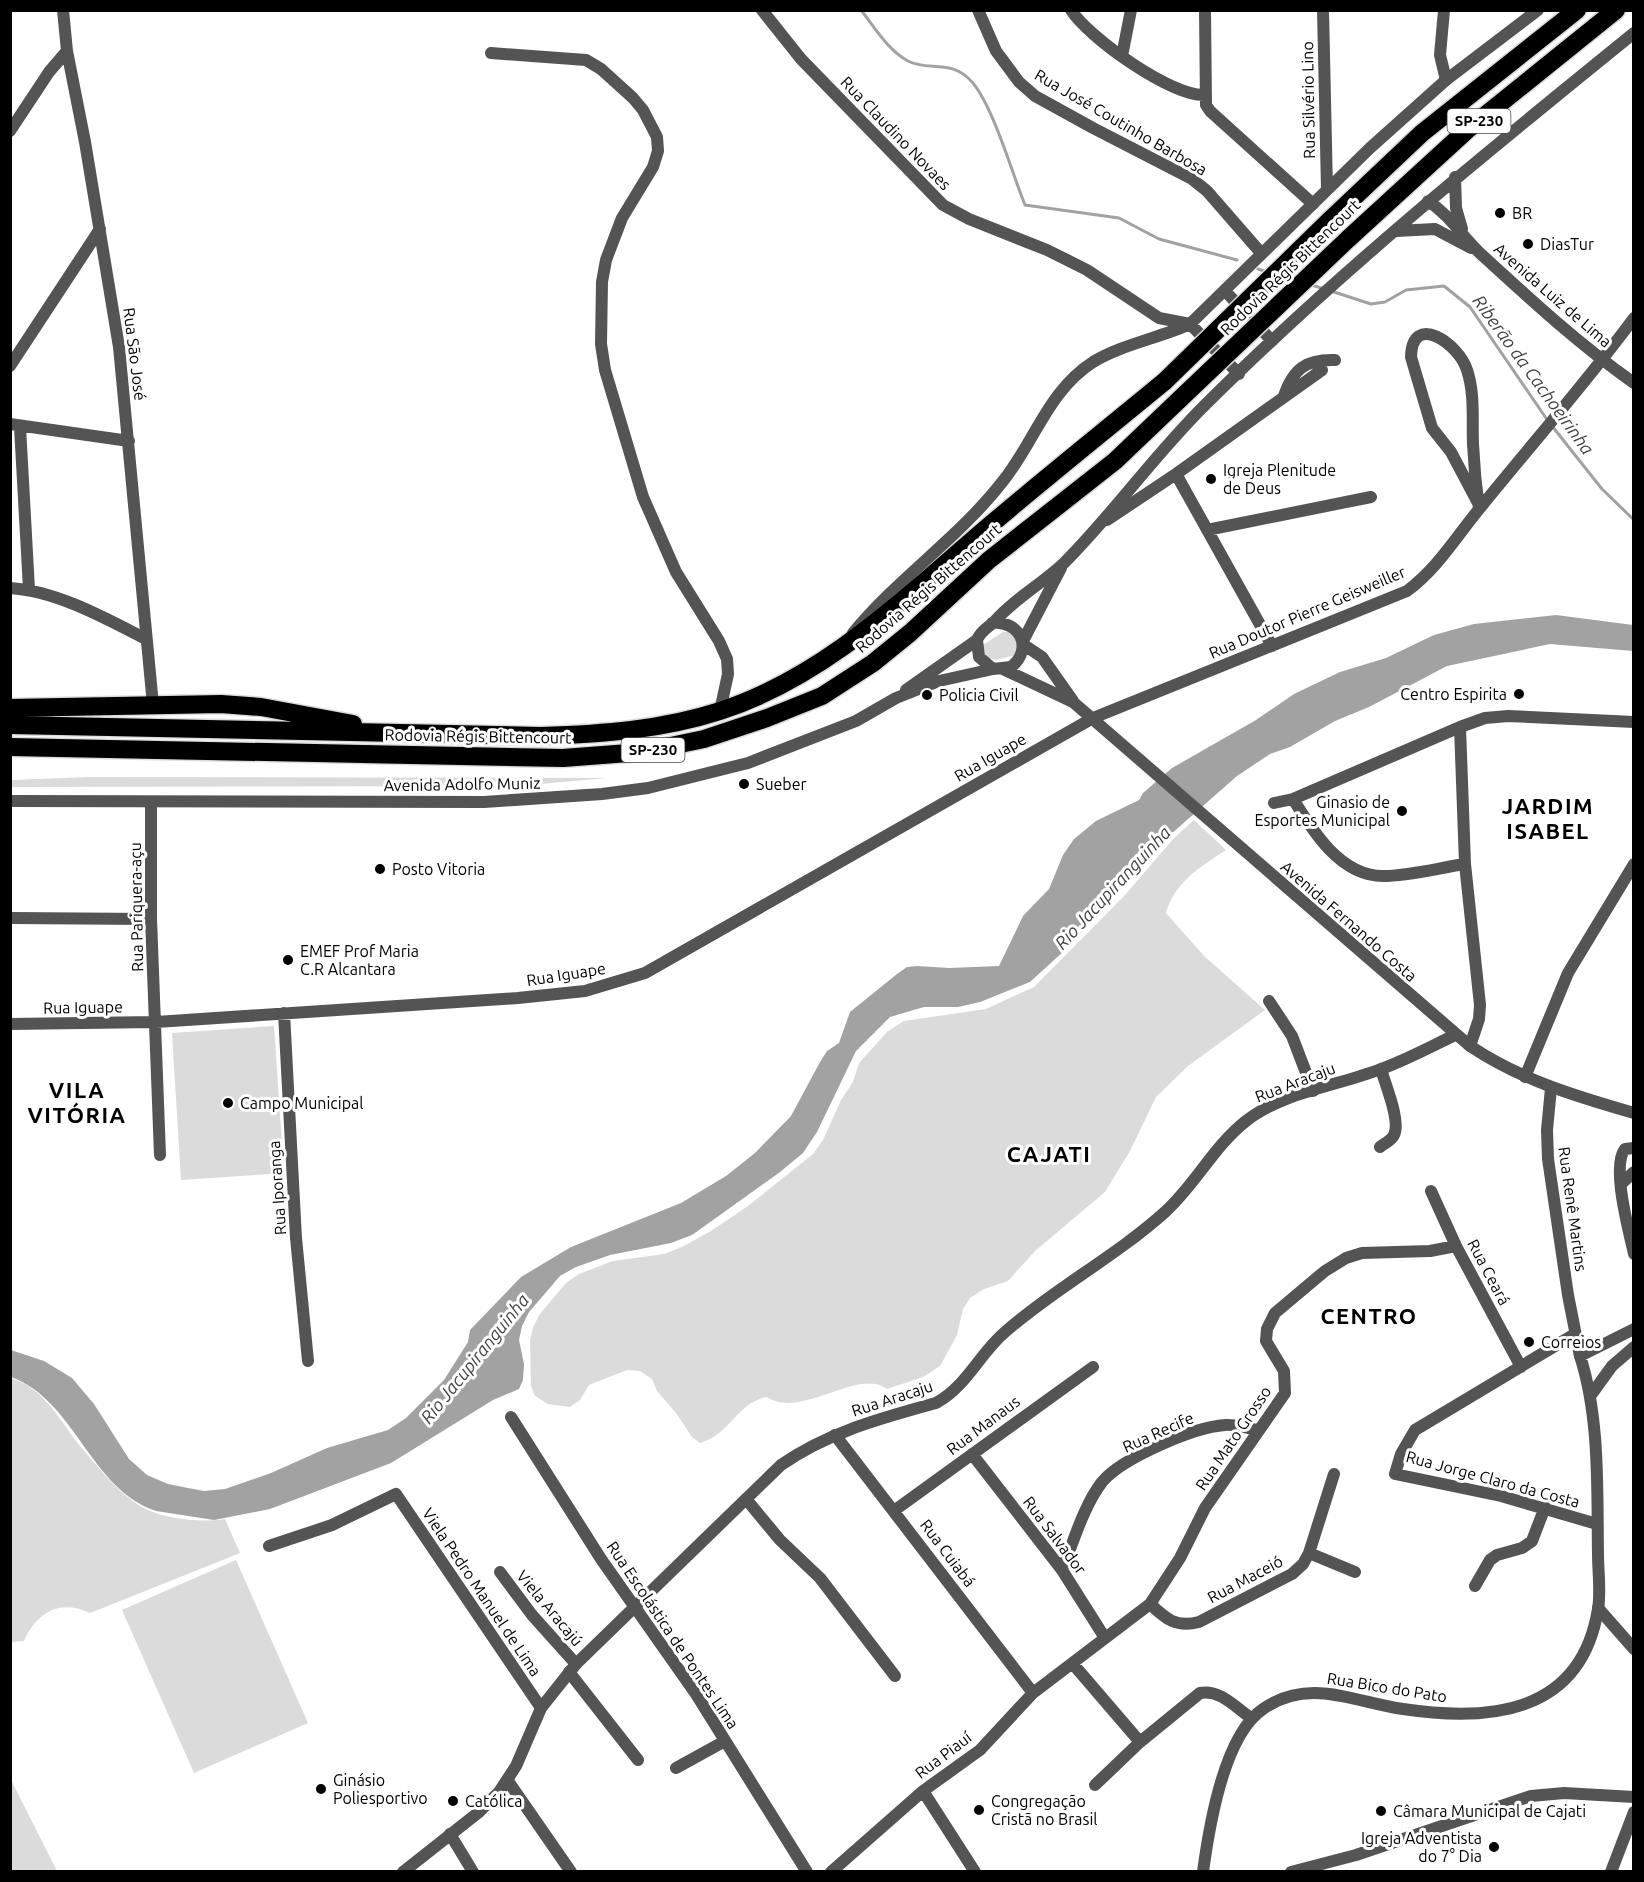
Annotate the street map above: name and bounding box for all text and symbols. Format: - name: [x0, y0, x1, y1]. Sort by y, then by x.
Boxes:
- street label: Rua Silvério Lino: [1298, 41, 1318, 159]
- street label: Rua José Coutinho Barbosa: [1032, 65, 1210, 179]
- street label: Rua Claudino Novaes: [837, 73, 955, 193]
- road number: SP-230: [1448, 109, 1510, 133]
- street label: Rodovia Régis Bittencourt: [1217, 195, 1364, 338]
- place label: BR: [1512, 204, 1532, 222]
- marker: BR: [1493, 206, 1507, 220]
- place label: DiasTur: [1540, 235, 1594, 253]
- marker: DiasTur: [1521, 237, 1535, 251]
- street label: Avenida Luiz de Lima: [1491, 239, 1615, 351]
- water label: Riberão da Cachoeirinha: [1469, 291, 1598, 458]
- street label: Rua São José: [120, 306, 150, 402]
- place label: Igreja Plenitude de Deus: [1223, 461, 1336, 497]
- marker: Igreja Plenitude de Deus: [1204, 472, 1218, 486]
- street label: Rodovia Régis Bittencourt: [852, 519, 1005, 656]
- street label: Rua Doutor Pierre Geisweiller: [1206, 562, 1408, 662]
- place label: Centro Espirita: [1400, 685, 1507, 703]
- place label: Policia Civil: [939, 686, 1019, 704]
- marker: Centro Espirita: [1512, 687, 1526, 701]
- marker: Policia Civil: [920, 688, 934, 702]
- street label: Rodovia Régis Bittencourt: [384, 725, 572, 747]
- street label: Rua Iguape: [951, 729, 1029, 785]
- road number: SP-230: [622, 738, 684, 762]
- street label: Avenida Adolfo Muniz: [383, 774, 541, 794]
- place label: Sueber: [756, 775, 807, 793]
- marker: Sueber: [737, 777, 751, 791]
- place label: Ginasio de Esportes Municipal: [1254, 793, 1390, 829]
- district label: JARDIM ISABEL: [1502, 793, 1594, 843]
- marker: Ginasio de Esportes Municipal: [1395, 804, 1409, 818]
- water label: Rio Jacupiranguinha: [1050, 822, 1174, 953]
- street label: Rua Pariquera-açu: [126, 842, 146, 972]
- street label: Avenida Fernando Costa: [1278, 857, 1420, 985]
- place label: Posto Vitoria: [392, 860, 485, 878]
- marker: Posto Vitoria: [373, 862, 387, 876]
- place label: EMEF Prof Maria C.R Alcantara: [300, 942, 419, 978]
- marker: EMEF Prof Maria C.R Alcantara: [281, 953, 295, 967]
- street label: Rua Iguape: [525, 959, 607, 989]
- street label: Rua Iguape: [43, 997, 123, 1017]
- street label: Rua Aracaju: [1252, 1058, 1338, 1106]
- district label: VILA VITÓRIA: [27, 1077, 127, 1127]
- place label: Campo Municipal: [240, 1094, 363, 1112]
- marker: Campo Municipal: [221, 1096, 235, 1110]
- street label: Rua Iporanga: [265, 1140, 289, 1236]
- district label: CAJATI: [1007, 1141, 1091, 1166]
- street label: Rua Renê Martins: [1555, 1145, 1591, 1273]
- street label: Rua Ceará: [1464, 1236, 1514, 1308]
- water label: Rio Jacupiranguinha: [416, 1290, 533, 1427]
- district label: CENTRO: [1320, 1303, 1418, 1328]
- place label: Correios: [1541, 1333, 1601, 1351]
- marker: Correios: [1522, 1335, 1536, 1349]
- street label: Rua Aracaju: [849, 1376, 935, 1420]
- street label: Rua Mato Grosso: [1192, 1383, 1274, 1493]
- street label: Rua Manaus: [943, 1392, 1023, 1458]
- street label: Rua Recife: [1120, 1408, 1196, 1456]
- street label: Rua Jorge Claro da Costa: [1404, 1447, 1582, 1511]
- street label: Rua Salvador: [1020, 1493, 1090, 1577]
- street label: Viela Pedro Manuel de Lima: [419, 1504, 545, 1680]
- street label: Rua Cuiabá: [917, 1516, 979, 1590]
- street label: Rua Escolástica de Pontes Lima: [603, 1538, 743, 1732]
- street label: Rua Maceió: [1204, 1552, 1286, 1606]
- street label: Viela Aracajú: [513, 1567, 587, 1649]
- street label: Rua Bico do Pato: [1326, 1669, 1448, 1705]
- street label: Rua Piauí: [911, 1727, 976, 1782]
- place label: Ginásio Poliesportivo: [333, 1771, 428, 1807]
- marker: Ginásio Poliesportivo: [314, 1782, 328, 1796]
- place label: Católica: [465, 1792, 522, 1810]
- place label: Congregação Cristã no Brasil: [991, 1792, 1097, 1828]
- marker: Católica: [446, 1794, 460, 1808]
- place label: Câmara Municipal de Cajati: [1393, 1802, 1586, 1820]
- marker: Congregação Cristã no Brasil: [972, 1803, 986, 1817]
- marker: Câmara Municipal de Cajati: [1374, 1804, 1388, 1818]
- place label: Igreja Adventista do 7° Dia: [1361, 1829, 1482, 1865]
- marker: Igreja Adventista do 7° Dia: [1487, 1840, 1501, 1854]

